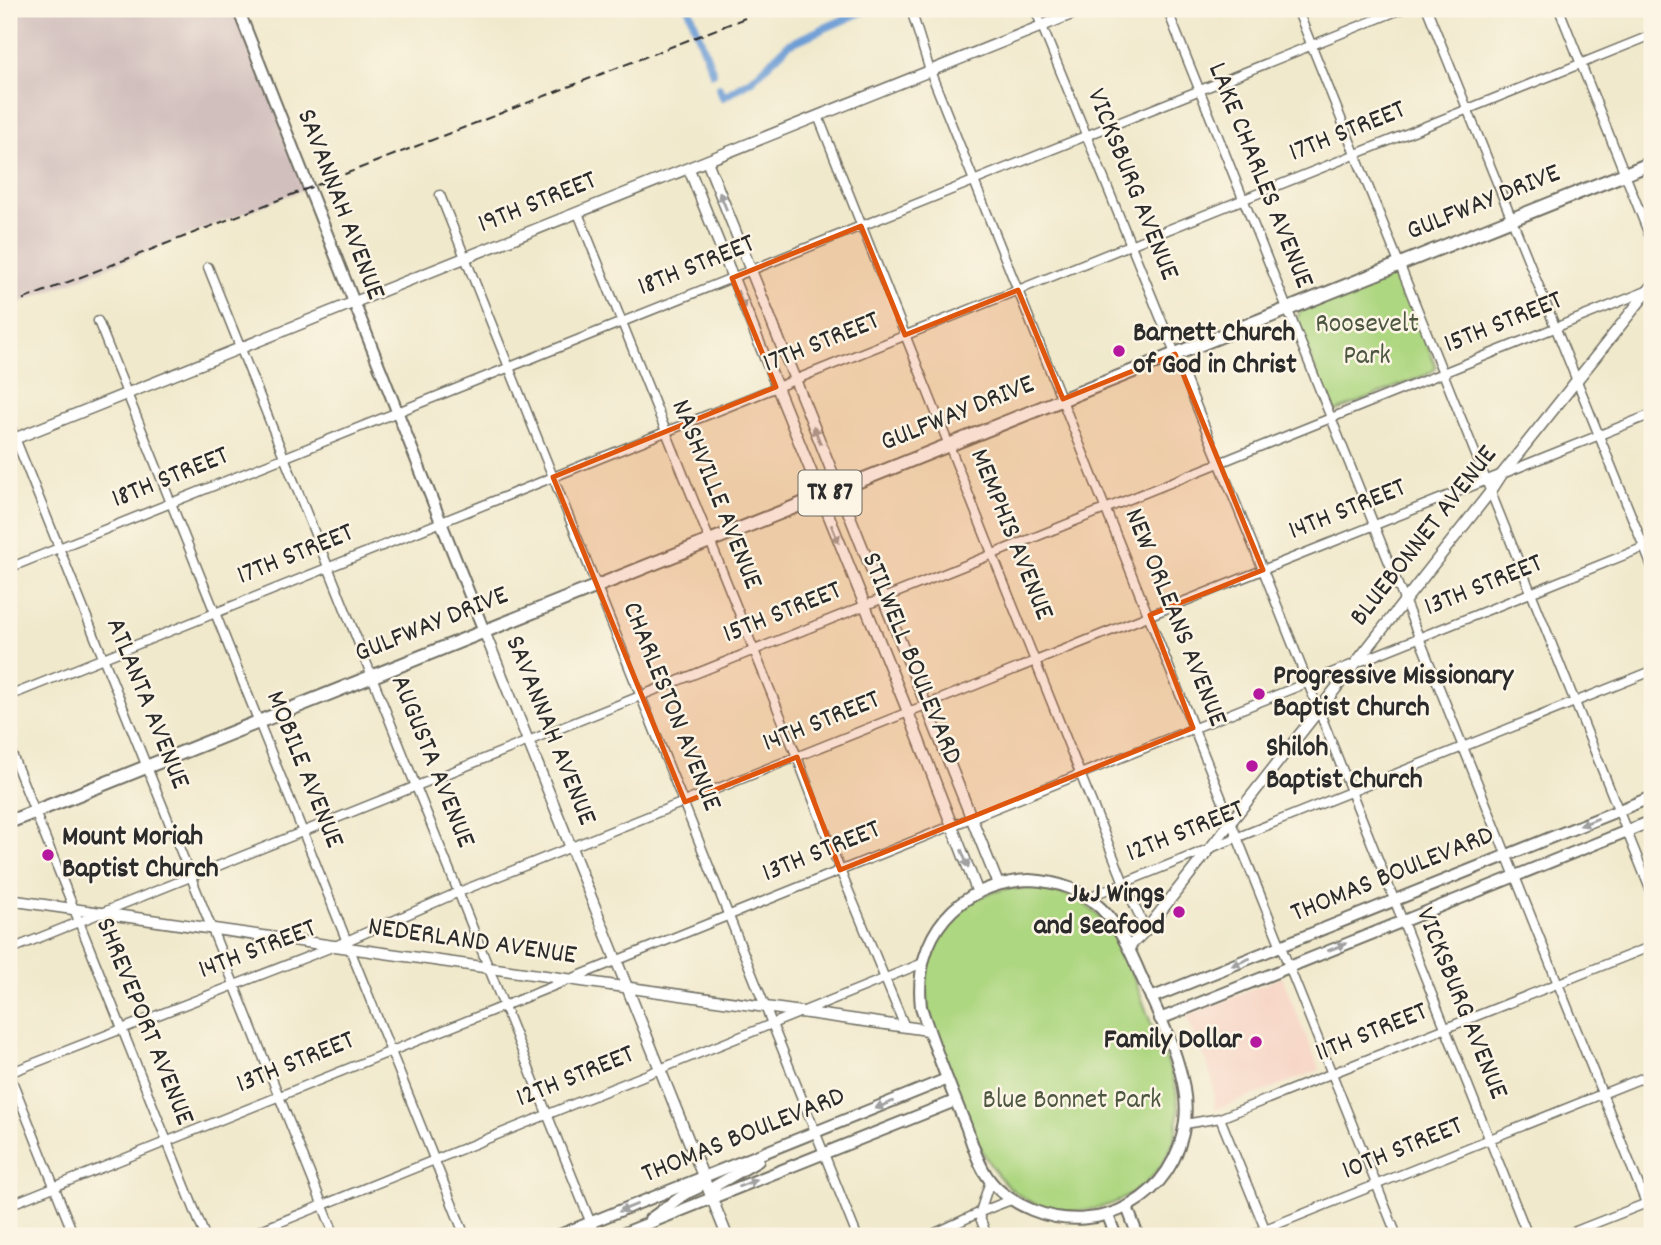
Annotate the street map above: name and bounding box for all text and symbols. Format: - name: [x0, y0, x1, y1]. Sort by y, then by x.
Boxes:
- street label: LAKE CHARLES AVENUE: [1195, 57, 1323, 295]
- street label: VICKSBURG AVENUE: [1074, 83, 1188, 287]
- street label: 17TH STREET: [1284, 91, 1412, 175]
- street label: SAVANNAH AVENUE: [284, 104, 394, 307]
- street label: GULFWAY DRIVE: [1401, 155, 1567, 253]
- street label: 19TH STREET: [473, 162, 603, 246]
- one-way arrow: [717, 190, 728, 211]
- street label: 18TH STREET: [632, 225, 762, 309]
- street label: 15TH STREET: [1439, 282, 1569, 366]
- one-way arrow: [736, 290, 747, 311]
- street label: 17TH STREET: [758, 302, 886, 386]
- park label: Roosevelt Park: [1315, 306, 1419, 378]
- place label: Barnett Church of God in Christ: [1133, 315, 1297, 387]
- marker: Barnett Church of God in Christ: [1111, 343, 1127, 359]
- street label: GULFWAY DRIVE: [875, 366, 1041, 464]
- street label: NASHVILLE AVENUE: [659, 394, 771, 596]
- one-way arrow: [811, 424, 822, 445]
- street label: 18TH STREET: [106, 437, 236, 521]
- street label: BLUEBONNET AVENUE: [1342, 438, 1509, 636]
- street label: MEMPHIS AVENUE: [957, 443, 1063, 627]
- street label: 14TH STREET: [1283, 469, 1413, 553]
- road number: TX 87: [798, 471, 862, 516]
- street label: NEW ORLEANS AVENUE: [1112, 503, 1236, 733]
- street label: 17TH STREET: [232, 514, 360, 598]
- one-way arrow: [830, 524, 841, 545]
- street label: 13TH STREET: [1419, 545, 1549, 629]
- street label: STILWELL BOULEVARD: [849, 547, 971, 771]
- street label: 15TH STREET: [718, 572, 848, 656]
- street label: GULFWAY DRIVE: [349, 577, 515, 675]
- street label: CHARLESTON AVENUE: [610, 596, 730, 818]
- street label: ATLANTA AVENUE: [93, 612, 199, 796]
- street label: SAVANNAH AVENUE: [493, 630, 605, 832]
- place label: Progressive Missionary Baptist Church: [1273, 658, 1515, 730]
- street label: AUGUSTA AVENUE: [378, 670, 484, 855]
- street label: 14TH STREET: [757, 681, 887, 765]
- street label: MOBILE AVENUE: [253, 685, 353, 855]
- marker: Progressive Missionary Baptist Church: [1251, 686, 1267, 702]
- place label: Shiloh Baptist Church: [1266, 730, 1423, 802]
- marker: Shiloh Baptist Church: [1244, 758, 1260, 774]
- street label: 12TH STREET: [1121, 791, 1251, 875]
- street label: 13TH STREET: [757, 811, 887, 895]
- street label: THOMAS BOULEVARD: [1285, 817, 1501, 935]
- one-way arrow: [1578, 817, 1599, 828]
- place label: Mount Moriah Baptist Church: [62, 819, 219, 891]
- marker: Mount Moriah Baptist Church: [40, 847, 56, 863]
- one-way arrow: [959, 849, 970, 870]
- place label: J&J Wings and Seafood: [1034, 876, 1165, 948]
- street label: VICKSBURG AVENUE: [1403, 902, 1517, 1106]
- marker: J&J Wings and Seafood: [1171, 904, 1187, 920]
- street label: NEDERLAND AVENUE: [365, 909, 579, 977]
- street label: 14TH STREET: [193, 910, 323, 992]
- street label: SHREVEPORT AVENUE: [83, 912, 203, 1132]
- one-way arrow: [1327, 942, 1348, 953]
- one-way arrow: [1231, 956, 1252, 967]
- street label: 11TH STREET: [1310, 993, 1434, 1075]
- street label: 13TH STREET: [231, 1022, 361, 1106]
- place label: Family Dollar: [1104, 1022, 1243, 1062]
- marker: Family Dollar: [1248, 1034, 1264, 1050]
- street label: 12TH STREET: [511, 1036, 641, 1120]
- street label: THOMAS BOULEVARD: [636, 1078, 852, 1196]
- park label: Blue Bonnet Park: [982, 1082, 1162, 1122]
- one-way arrow: [874, 1099, 895, 1110]
- street label: 10TH STREET: [1337, 1108, 1469, 1192]
- one-way arrow: [738, 1178, 759, 1189]
- one-way arrow: [617, 1203, 638, 1214]

